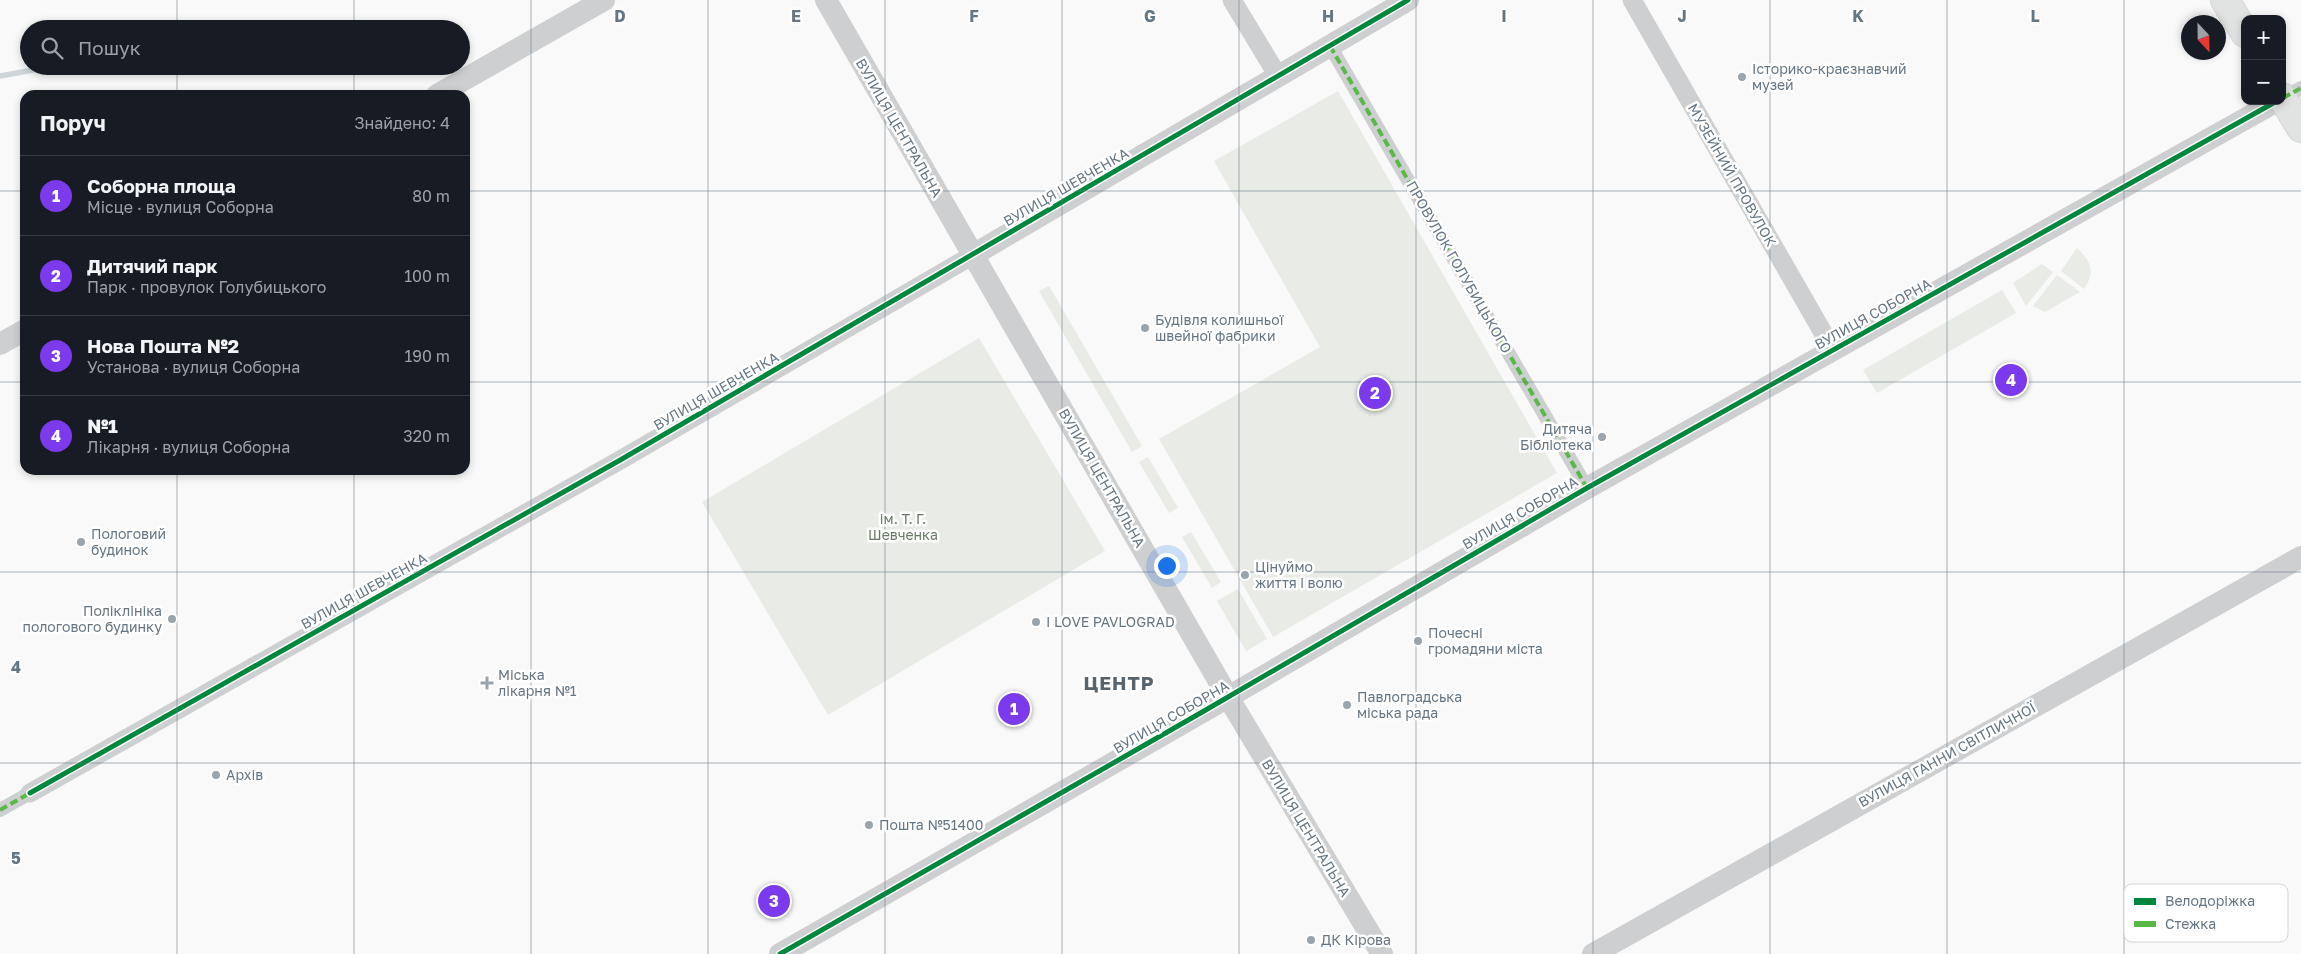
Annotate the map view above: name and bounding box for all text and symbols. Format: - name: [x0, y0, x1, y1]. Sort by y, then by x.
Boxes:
- text: D: [614, 6, 626, 26]
- text: E: [791, 6, 801, 26]
- text: F: [969, 6, 979, 26]
- text: G: [1144, 6, 1156, 26]
- text: H: [1322, 6, 1334, 26]
- text: I: [1501, 6, 1507, 26]
- text: J: [1677, 6, 1687, 26]
- text: K: [1852, 6, 1864, 26]
- text: L: [2030, 6, 2040, 26]
- north arrow: [2181, 15, 2226, 60]
- map controls: [2241, 15, 2286, 105]
- button: +: [2241, 15, 2286, 60]
- search box: [20, 20, 470, 75]
- icon: search: [38, 34, 66, 62]
- text: Пошук: [78, 36, 141, 59]
- street label: ВУЛИЦЯ ЦЕНТРАЛЬНА: [853, 55, 946, 201]
- place label: Історико-краєзнавчий музей: [1752, 60, 1907, 93]
- button: −: [2241, 60, 2286, 105]
- marker: Історико-краєзнавчий музей: [1736, 71, 1748, 83]
- street label: МУЗЕЙНИЙ ПРОВУЛОК: [1685, 100, 1780, 249]
- text: Поруч: [40, 110, 106, 136]
- text: Знайдено: 4: [354, 113, 450, 133]
- street label: ВУЛИЦЯ ШЕВЧЕНКА: [1000, 144, 1132, 229]
- text: Соборна площа: [87, 174, 236, 197]
- street label: ПРОВУЛОК ГОЛУБИЦЬКОГО: [1403, 178, 1516, 356]
- text: 1: [52, 186, 60, 206]
- text: 80 m: [412, 186, 450, 206]
- text: Місце · вулиця Соборна: [87, 197, 274, 217]
- text: Дитячий парк: [87, 254, 218, 277]
- text: 2: [51, 266, 61, 286]
- text: 100 m: [404, 266, 450, 286]
- street label: ВУЛИЦЯ СОБОРНА: [1811, 274, 1935, 353]
- text: Парк · провулок Голубицького: [87, 277, 326, 297]
- place label: Будівля колишньої швейної фабрики: [1155, 311, 1285, 344]
- marker: Будівля колишньої швейної фабрики: [1139, 322, 1151, 334]
- text: Нова Пошта №2: [87, 334, 239, 357]
- text: 3: [51, 346, 61, 366]
- text: 190 m: [404, 346, 450, 366]
- street label: ВУЛИЦЯ ШЕВЧЕНКА: [650, 348, 782, 433]
- text: Установа · вулиця Соборна: [87, 357, 300, 377]
- pin: 4: [1995, 361, 2027, 399]
- pin: 2: [1359, 374, 1391, 412]
- street label: ВУЛИЦЯ ЦЕНТРАЛЬНА: [1056, 405, 1149, 551]
- text: №1: [87, 414, 118, 437]
- place label: Дитяча Бiблiотека: [1520, 420, 1592, 453]
- text: 4: [51, 426, 61, 446]
- text: 320 m: [403, 426, 450, 446]
- marker: Дитяча Бiблiотека: [1596, 431, 1608, 443]
- text: Лікарня · вулиця Соборна: [87, 437, 290, 457]
- street label: ВУЛИЦЯ СОБОРНА: [1459, 472, 1581, 553]
- park label: ім. Т. Г. Шевченка: [868, 510, 938, 543]
- place label: Пологовий будинок: [91, 525, 166, 558]
- marker: Пологовий будинок: [75, 536, 87, 548]
- street label: ВУЛИЦЯ ШЕВЧЕНКА: [298, 549, 430, 632]
- your location: [1154, 553, 1180, 579]
- place label: Цінуймо життя і волю: [1255, 558, 1343, 591]
- marker: Цінуймо життя і волю: [1239, 569, 1251, 581]
- place label: Поліклініка пологового будинку: [22, 602, 162, 635]
- marker: Поліклініка пологового будинку: [166, 613, 178, 625]
- place label: I LOVE PAVLOGRAD: [1046, 613, 1175, 630]
- marker: I LOVE PAVLOGRAD: [1030, 616, 1042, 628]
- place label: Почесні громадяни міста: [1428, 624, 1543, 657]
- marker: Почесні громадяни міста: [1412, 635, 1424, 647]
- text: 4: [11, 657, 21, 677]
- place label: Міська лікарня №1: [498, 666, 577, 699]
- district label: ЦЕНТР: [1083, 671, 1155, 694]
- marker: Міська лікарня №1: [480, 676, 494, 690]
- street label: ВУЛИЦЯ СОБОРНА: [1110, 676, 1232, 757]
- place label: Павлоградська міська рада: [1357, 688, 1462, 721]
- pin: 1: [998, 690, 1030, 728]
- street label: ВУЛИЦЯ ГАННИ СВІТЛИЧНОЇ: [1855, 698, 2039, 810]
- marker: Павлоградська міська рада: [1341, 699, 1353, 711]
- street label: ВУЛИЦЯ ЦЕНТРАЛЬНА: [1259, 756, 1355, 900]
- place label: Архів: [226, 766, 263, 783]
- marker: Архів: [210, 769, 222, 781]
- place label: Пошта №51400: [879, 816, 983, 833]
- marker: Пошта №51400: [863, 819, 875, 831]
- text: 5: [11, 848, 21, 868]
- pin: 3: [758, 882, 790, 920]
- legend: [2124, 884, 2288, 942]
- text: Велодоріжка: [2165, 892, 2255, 909]
- text: Стежка: [2165, 915, 2216, 932]
- place label: ДК Кірова: [1321, 931, 1391, 948]
- marker: ДК Кірова: [1305, 934, 1317, 946]

